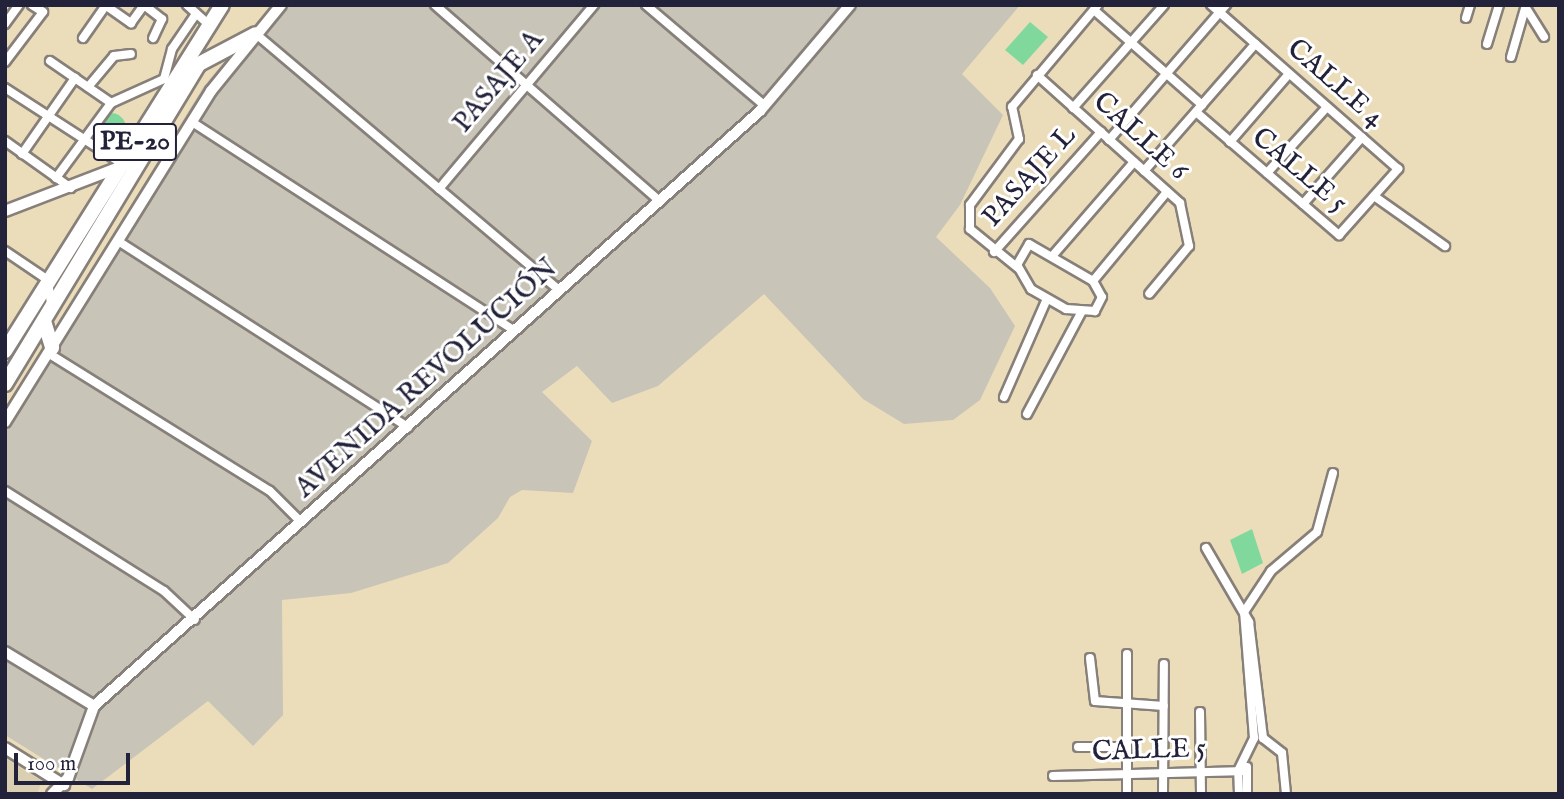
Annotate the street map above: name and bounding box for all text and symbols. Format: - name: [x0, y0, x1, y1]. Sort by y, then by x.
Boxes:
- street label: PASAJE A: [447, 24, 551, 140]
- street label: CALLE 4: [1280, 33, 1390, 135]
- street label: CALLE 6: [1086, 86, 1194, 188]
- road number: PE-20: [91, 119, 179, 164]
- street label: PASAJE L: [976, 120, 1084, 234]
- street label: CALLE 5: [1244, 121, 1354, 221]
- street label: AVENIDA REVOLUCIÓN: [289, 252, 565, 506]
- street label: CALLE 5: [1091, 732, 1207, 770]
- scale bar: [18, 740, 133, 784]
- text: 100 m: [27, 751, 76, 778]

